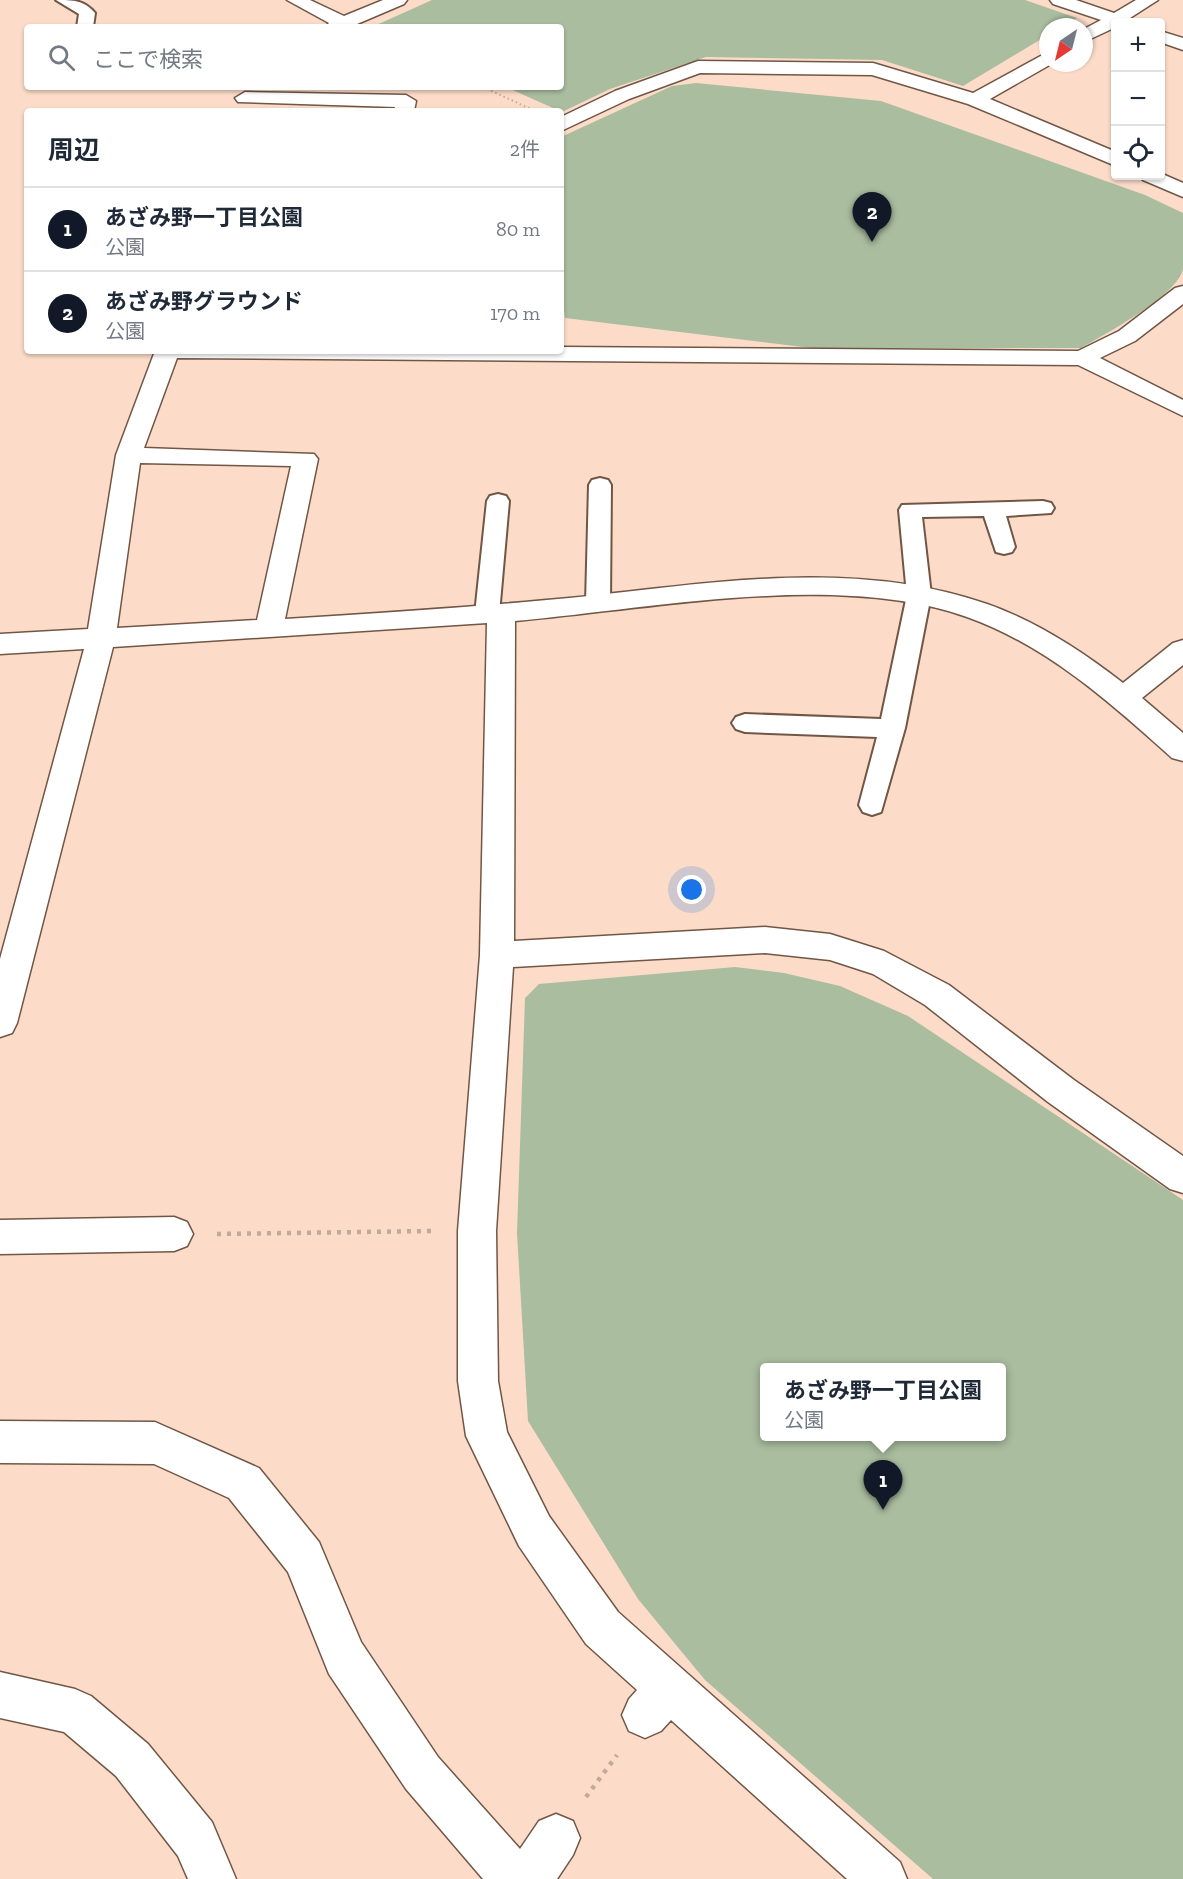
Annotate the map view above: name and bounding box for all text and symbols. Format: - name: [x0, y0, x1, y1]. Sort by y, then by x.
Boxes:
- north arrow: [1039, 18, 1093, 72]
- map controls: [1111, 18, 1165, 180]
- button: +: [1111, 18, 1165, 72]
- search box: [24, 24, 564, 90]
- icon: search: [45, 41, 78, 74]
- text: ここで検索: [93, 46, 203, 73]
- button: −: [1111, 72, 1165, 126]
- button: locate: [1111, 126, 1165, 180]
- text: 周辺: [48, 134, 100, 166]
- text: 2件: [510, 137, 540, 161]
- pin: 2: [852, 192, 892, 242]
- text: あざみ野一丁目公園: [105, 204, 303, 231]
- text: 1: [63, 217, 72, 241]
- text: 80 m: [496, 217, 540, 241]
- text: 公園: [105, 235, 145, 259]
- text: あざみ野グラウンド: [105, 288, 303, 315]
- text: 2: [62, 301, 73, 325]
- text: 170 m: [490, 301, 540, 325]
- text: 公園: [105, 319, 145, 343]
- your location: [677, 875, 706, 904]
- popup: [760, 1363, 1006, 1441]
- text: あざみ野一丁目公園: [784, 1377, 982, 1404]
- text: 公園: [784, 1408, 824, 1432]
- pin: 1: [864, 1460, 902, 1510]

